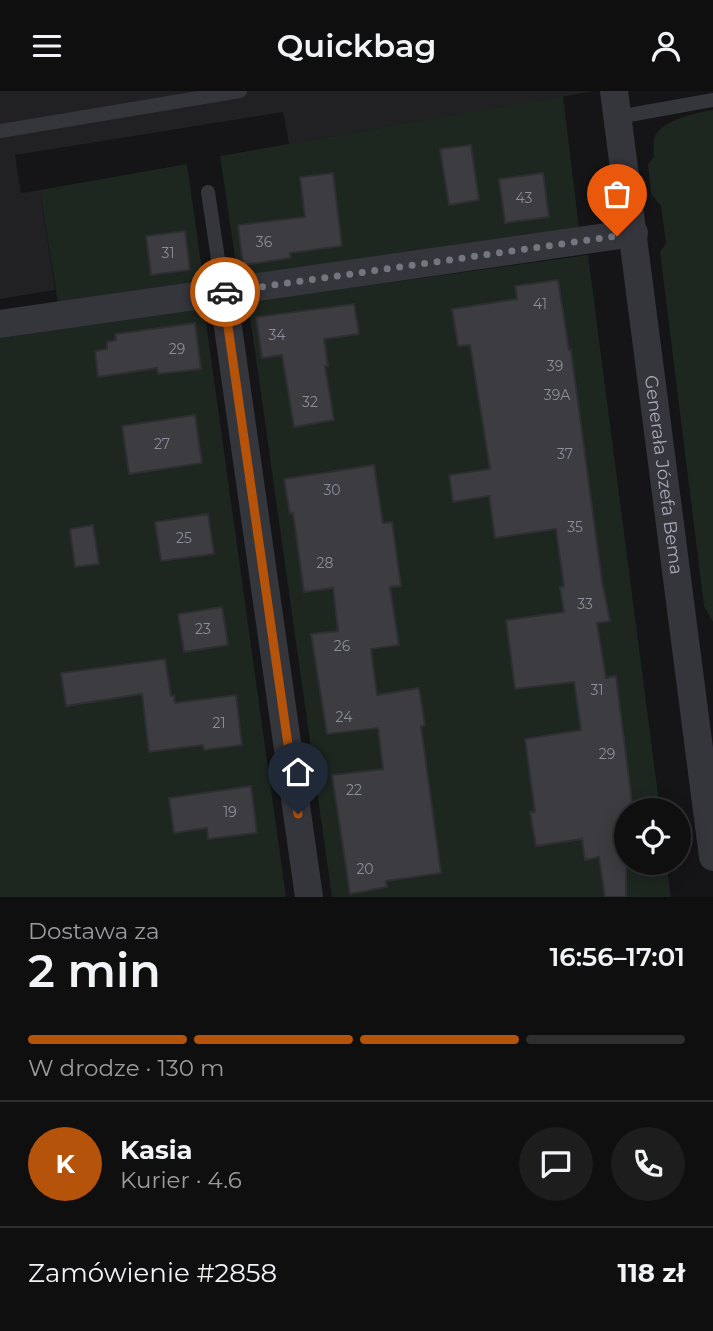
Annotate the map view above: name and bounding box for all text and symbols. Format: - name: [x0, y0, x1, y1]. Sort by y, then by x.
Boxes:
- text: Quickbag: [276, 26, 437, 65]
- icon: menu: [28, 27, 66, 65]
- icon: person: [647, 27, 685, 65]
- pin: [587, 164, 647, 236]
- icon: bag: [598, 175, 636, 213]
- house number: 43: [516, 189, 533, 207]
- house number: 36: [256, 233, 273, 251]
- house number: 31: [162, 244, 174, 262]
- courier: [190, 257, 260, 327]
- icon: car: [206, 273, 244, 311]
- house number: 41: [533, 295, 547, 313]
- house number: 34: [268, 326, 286, 344]
- house number: 29: [169, 340, 185, 358]
- house number: 39: [547, 357, 563, 375]
- street label: Generała Józefa Bema: [640, 374, 687, 576]
- house number: 39A: [544, 386, 571, 404]
- house number: 32: [302, 393, 318, 411]
- house number: 27: [154, 435, 170, 453]
- house number: 37: [557, 445, 573, 463]
- house number: 30: [323, 481, 341, 499]
- house number: 35: [567, 518, 583, 536]
- house number: 25: [176, 529, 192, 547]
- house number: 28: [317, 554, 334, 572]
- house number: 33: [577, 595, 593, 613]
- house number: 23: [195, 620, 211, 638]
- house number: 26: [334, 637, 351, 655]
- house number: 31: [591, 681, 603, 699]
- house number: 24: [336, 708, 353, 726]
- house number: 21: [212, 714, 226, 732]
- pin: [268, 742, 328, 814]
- house number: 29: [599, 745, 615, 763]
- icon: home: [279, 753, 317, 791]
- house number: 22: [346, 781, 362, 799]
- map controls: [614, 798, 691, 875]
- button: locate: [614, 798, 691, 875]
- house number: 19: [223, 803, 237, 821]
- house number: 20: [356, 860, 374, 878]
- text: Dostawa za: [28, 917, 160, 945]
- text: 16:56–17:01: [549, 941, 685, 973]
- text: 2 min: [28, 942, 161, 999]
- text: W drodze · 130 m: [28, 1054, 224, 1082]
- button: chat: [519, 1127, 593, 1201]
- button: phone: [611, 1127, 685, 1201]
- text: Kasia: [120, 1134, 193, 1166]
- text: K: [55, 1148, 75, 1180]
- text: Kurier · 4.6: [120, 1166, 242, 1194]
- text: Zamówienie #2858: [28, 1257, 277, 1289]
- text: 118 zł: [617, 1257, 685, 1289]

